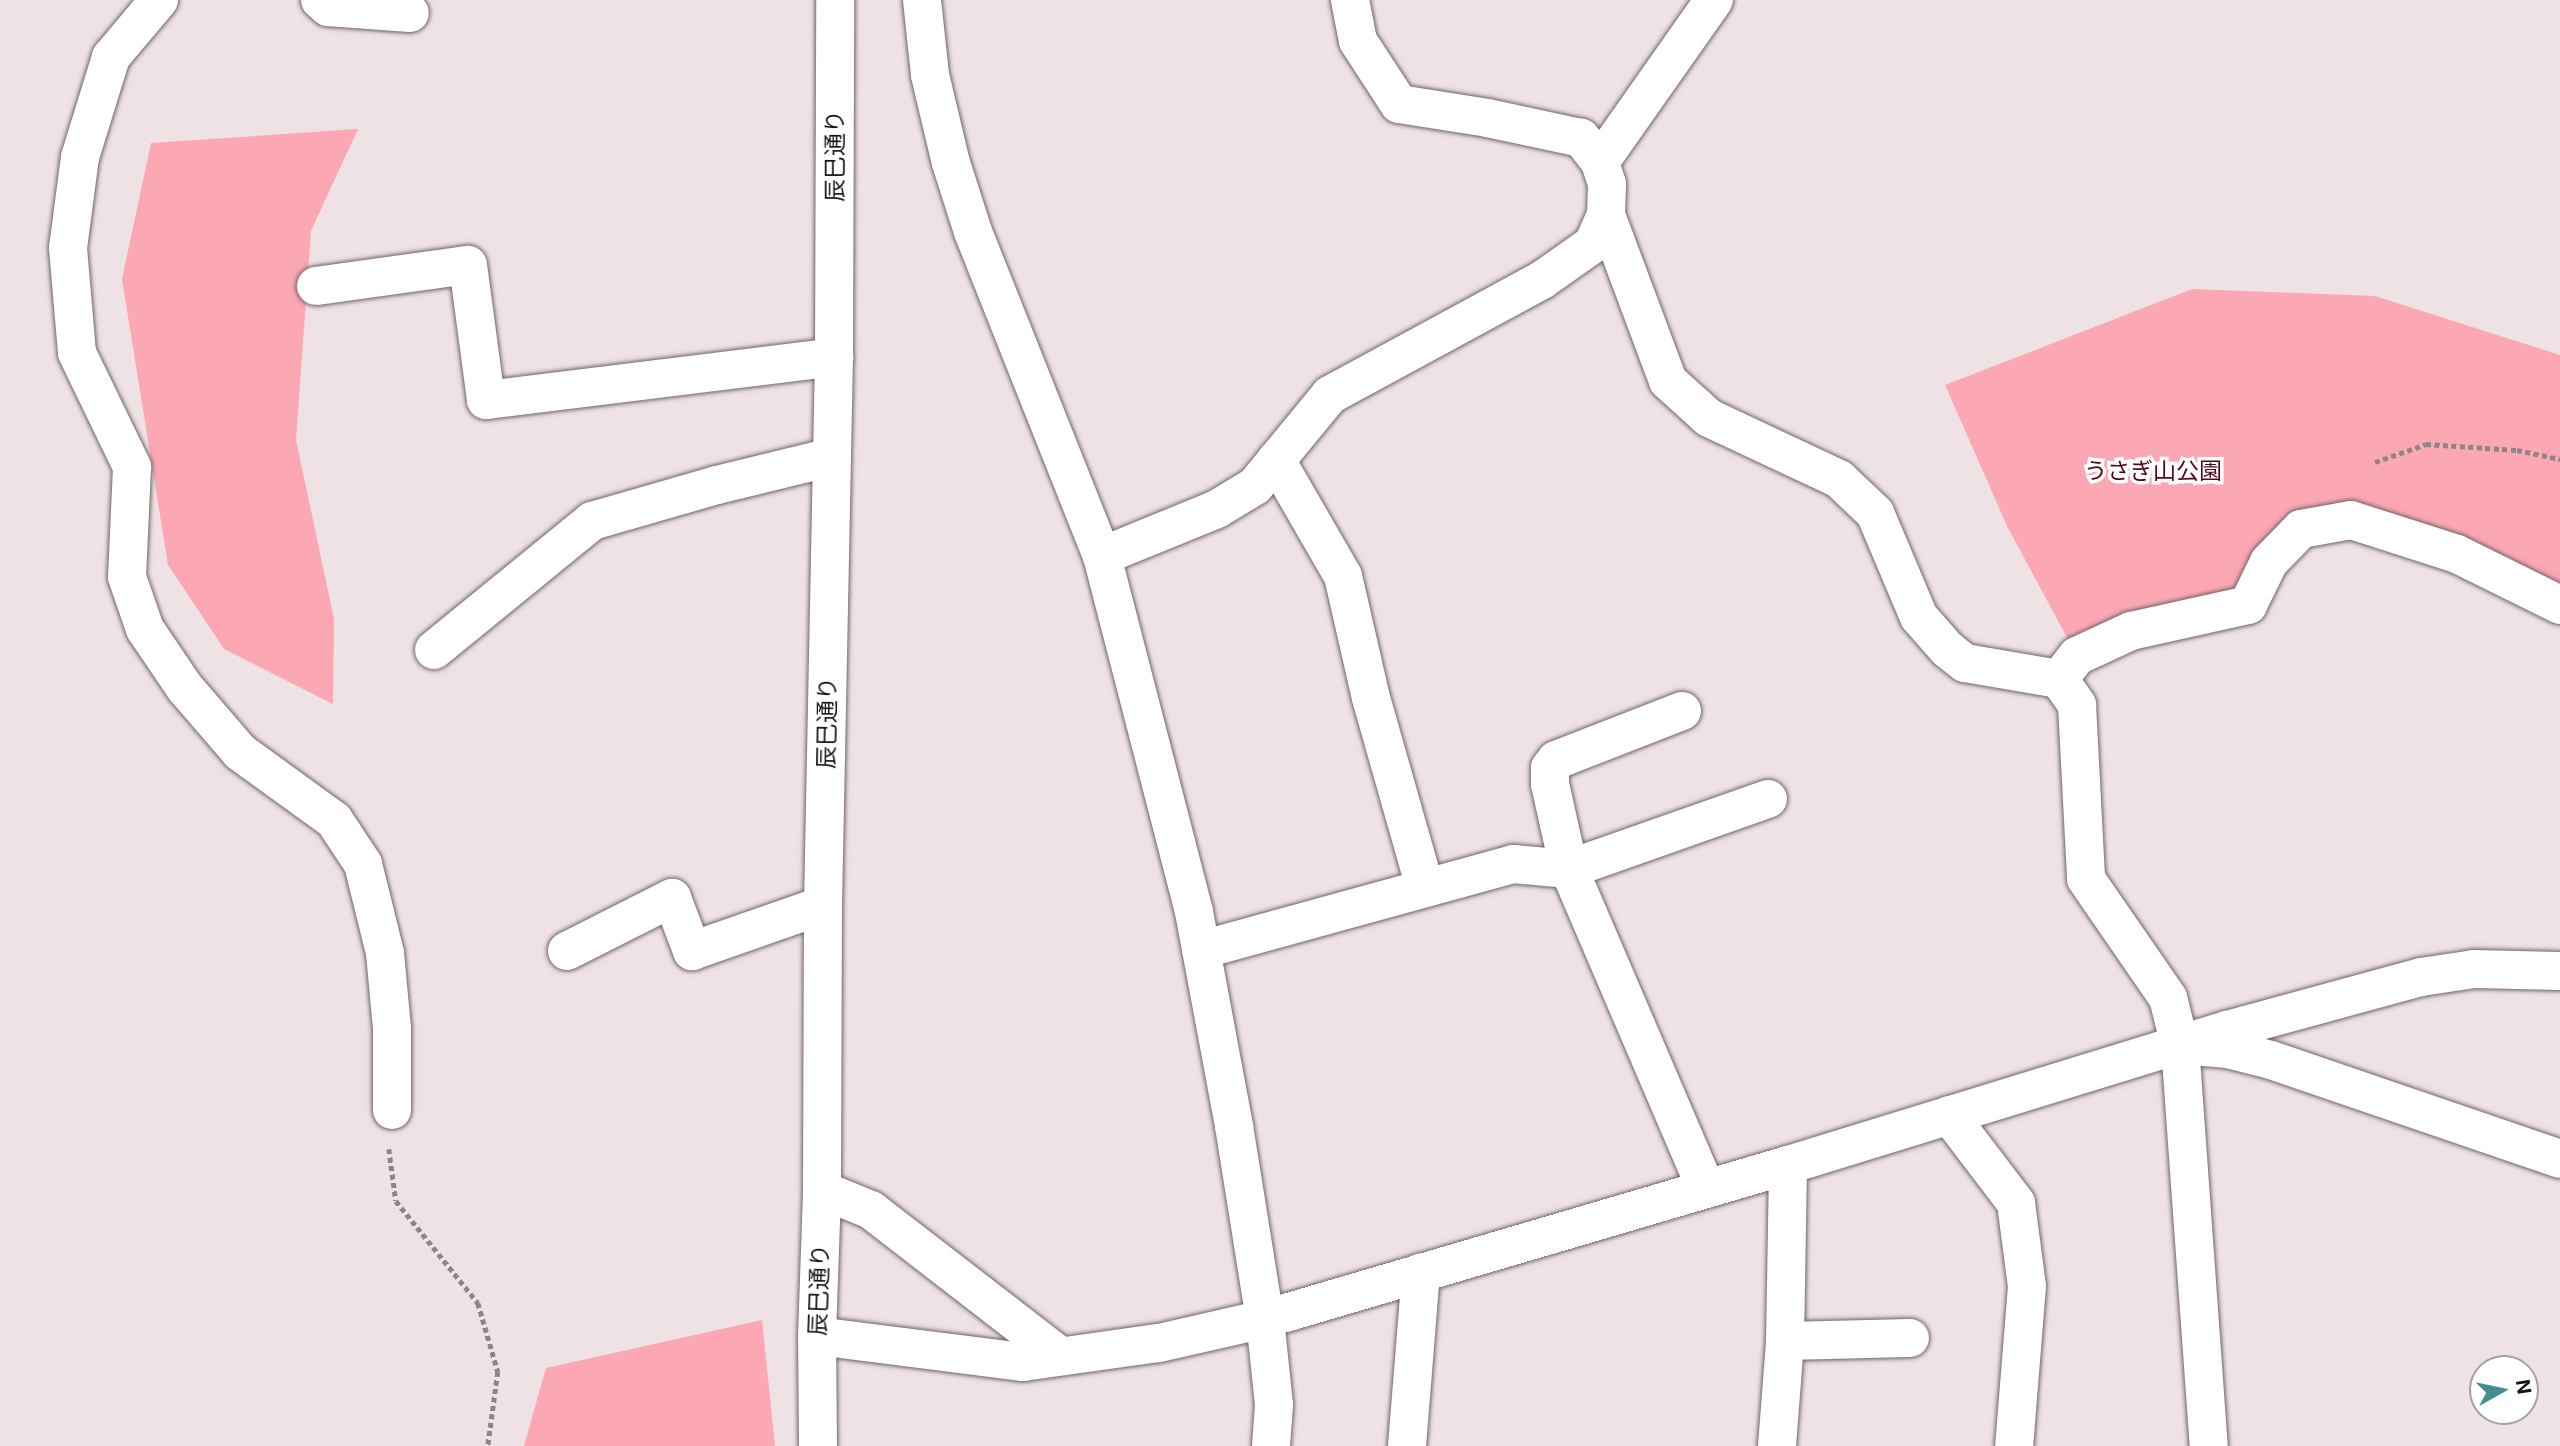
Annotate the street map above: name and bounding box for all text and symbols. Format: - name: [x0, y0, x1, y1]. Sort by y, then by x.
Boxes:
- street label: 辰巳通り: [821, 110, 849, 202]
- park label: うさぎ山公園: [2084, 457, 2222, 485]
- street label: 辰巳通り: [812, 677, 842, 769]
- street label: 辰巳通り: [804, 1244, 834, 1336]
- north arrow: [2469, 1355, 2539, 1425]
- text: N: [2511, 1378, 2536, 1396]

